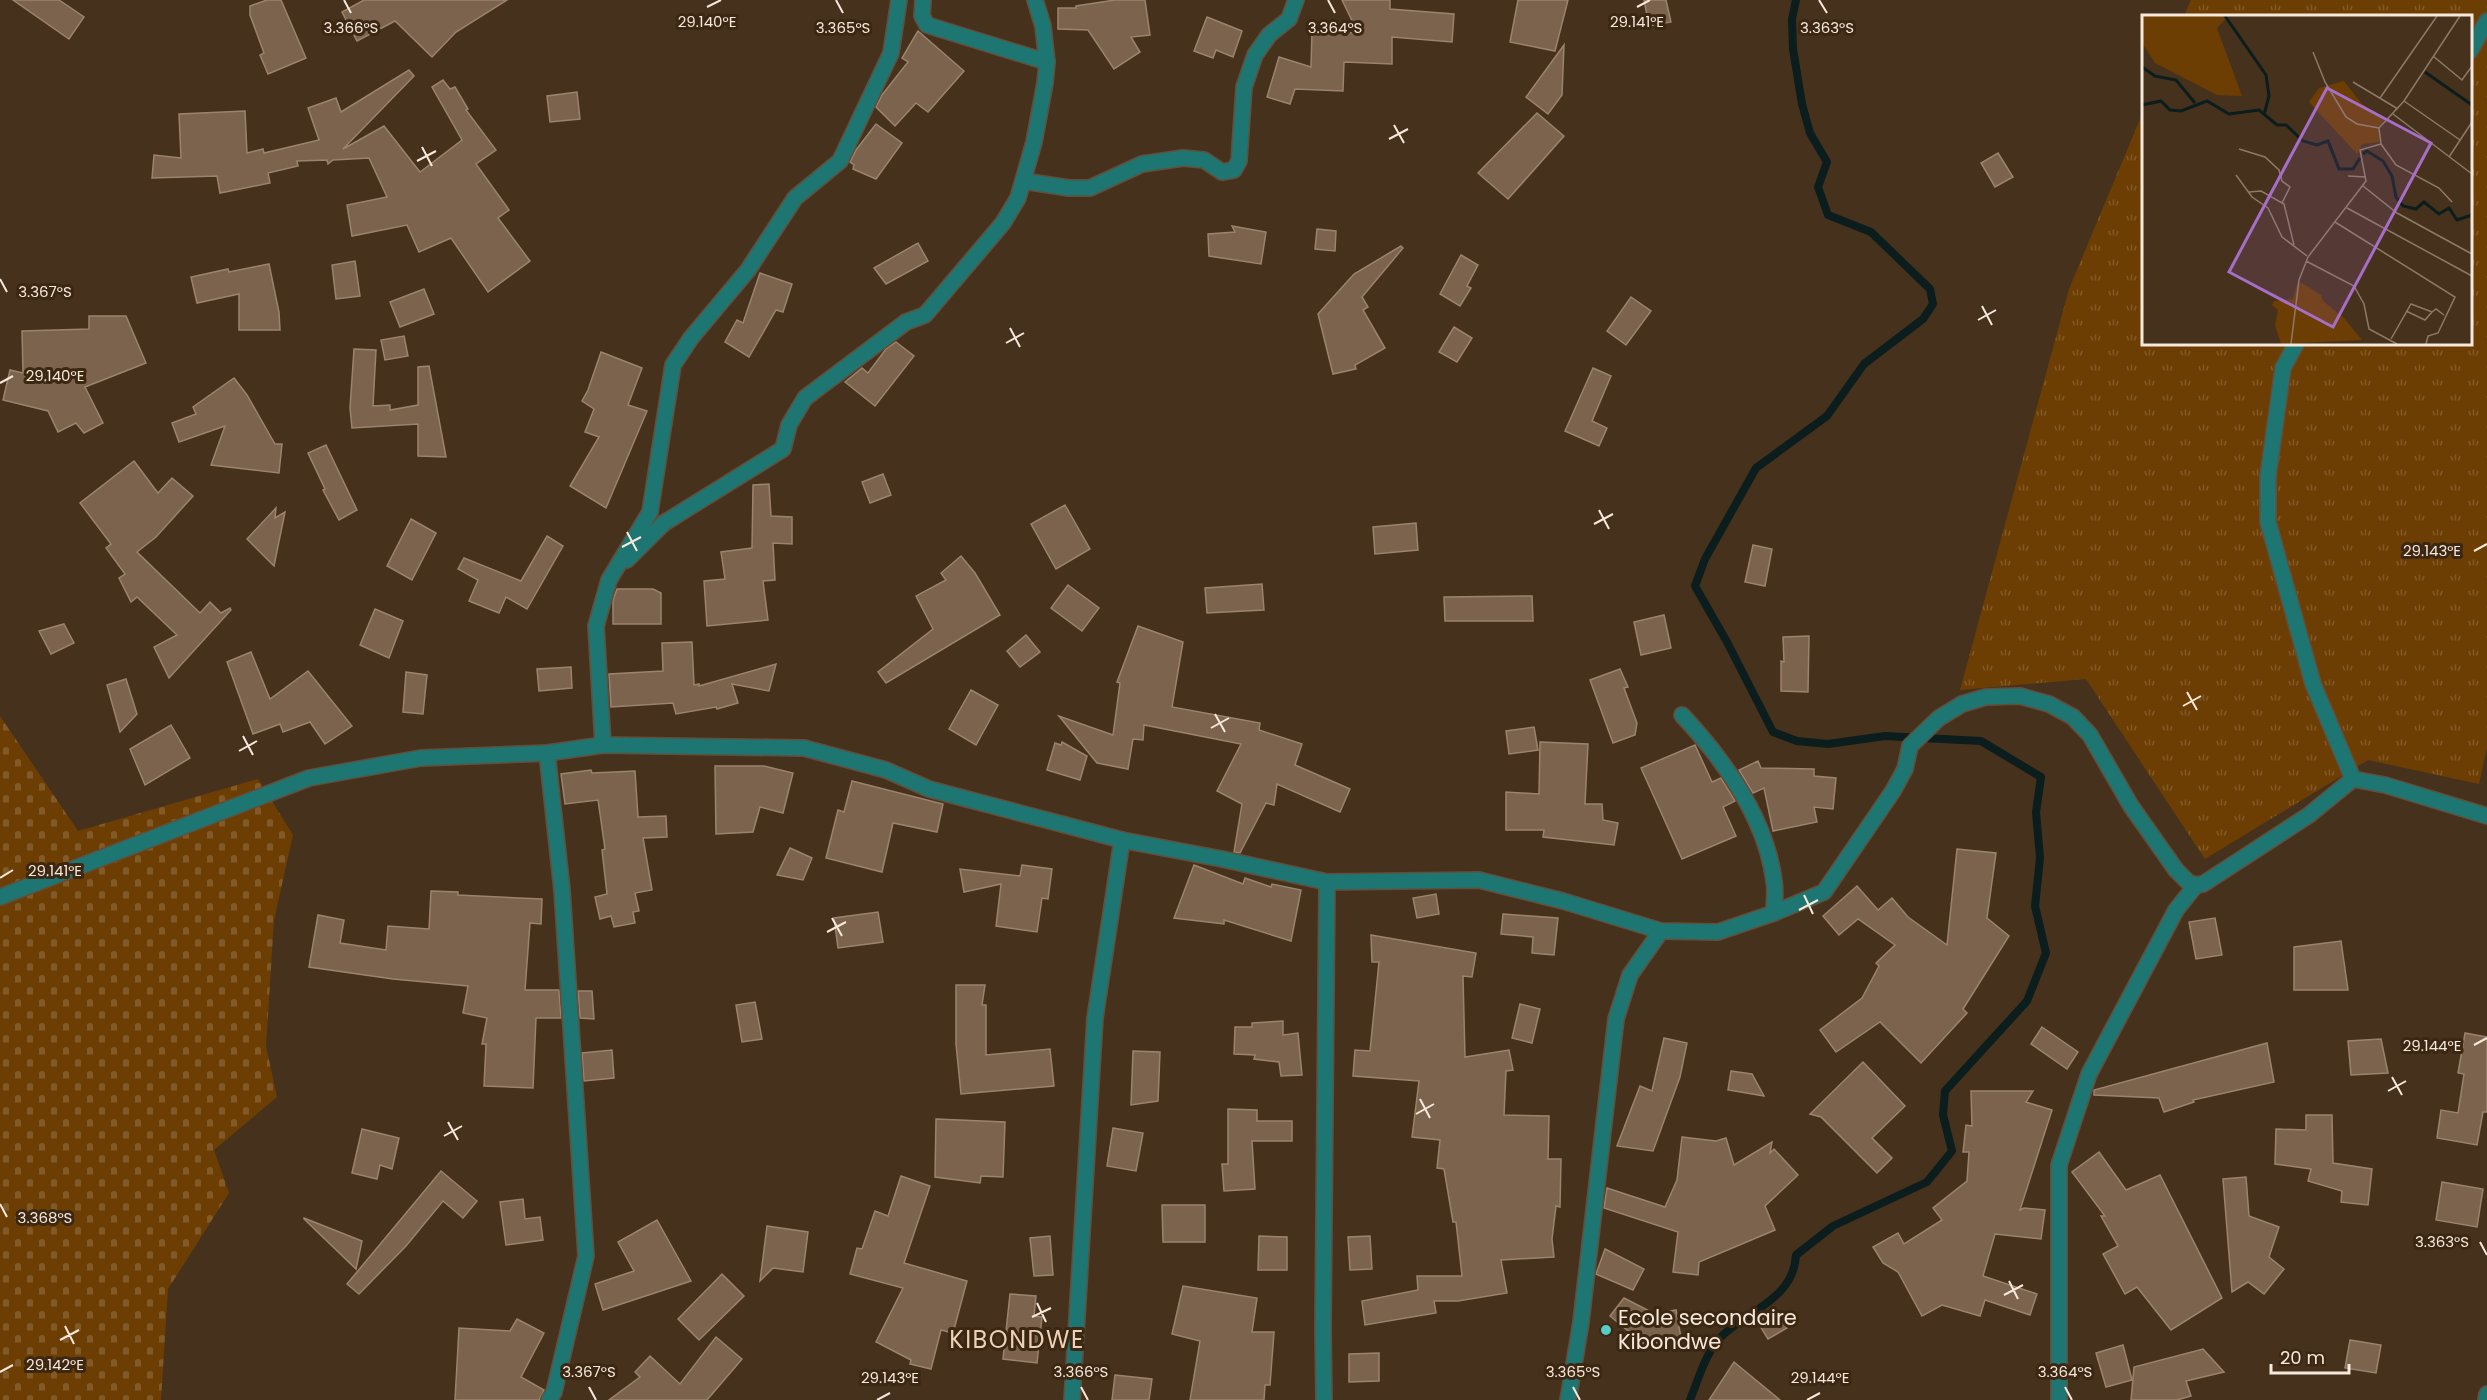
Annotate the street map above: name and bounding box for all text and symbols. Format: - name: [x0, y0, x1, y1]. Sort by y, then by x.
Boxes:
- text: 29.140°E: [678, 11, 736, 32]
- text: 29.141°E: [1610, 11, 1664, 32]
- inset map: [2142, 15, 2472, 345]
- text: 3.366°S: [324, 17, 378, 38]
- text: 3.365°S: [816, 17, 870, 38]
- text: 3.364°S: [1308, 17, 1362, 38]
- text: 3.363°S: [1800, 17, 1854, 38]
- text: 3.367°S: [18, 281, 72, 302]
- text: 29.140°E: [26, 365, 84, 386]
- text: 29.143°E: [2403, 540, 2461, 561]
- text: 29.141°E: [28, 860, 82, 881]
- text: 29.144°E: [2403, 1035, 2461, 1056]
- text: 3.368°S: [18, 1207, 72, 1228]
- text: 3.363°S: [2415, 1231, 2469, 1252]
- place label: Ecole secondaire Kibondwe: [1618, 1303, 1797, 1356]
- district label: KIBONDWE: [949, 1323, 1085, 1356]
- marker: Ecole secondaire Kibondwe: [1599, 1323, 1613, 1337]
- scale bar: [2271, 1337, 2349, 1375]
- text: 20 m: [2280, 1345, 2325, 1370]
- text: 29.142°E: [26, 1354, 84, 1375]
- text: 3.367°S: [562, 1361, 616, 1382]
- text: 3.366°S: [1054, 1361, 1108, 1382]
- text: 3.365°S: [1546, 1361, 1600, 1382]
- text: 3.364°S: [2038, 1361, 2092, 1382]
- text: 29.143°E: [861, 1367, 919, 1388]
- text: 29.144°E: [1791, 1367, 1849, 1388]

